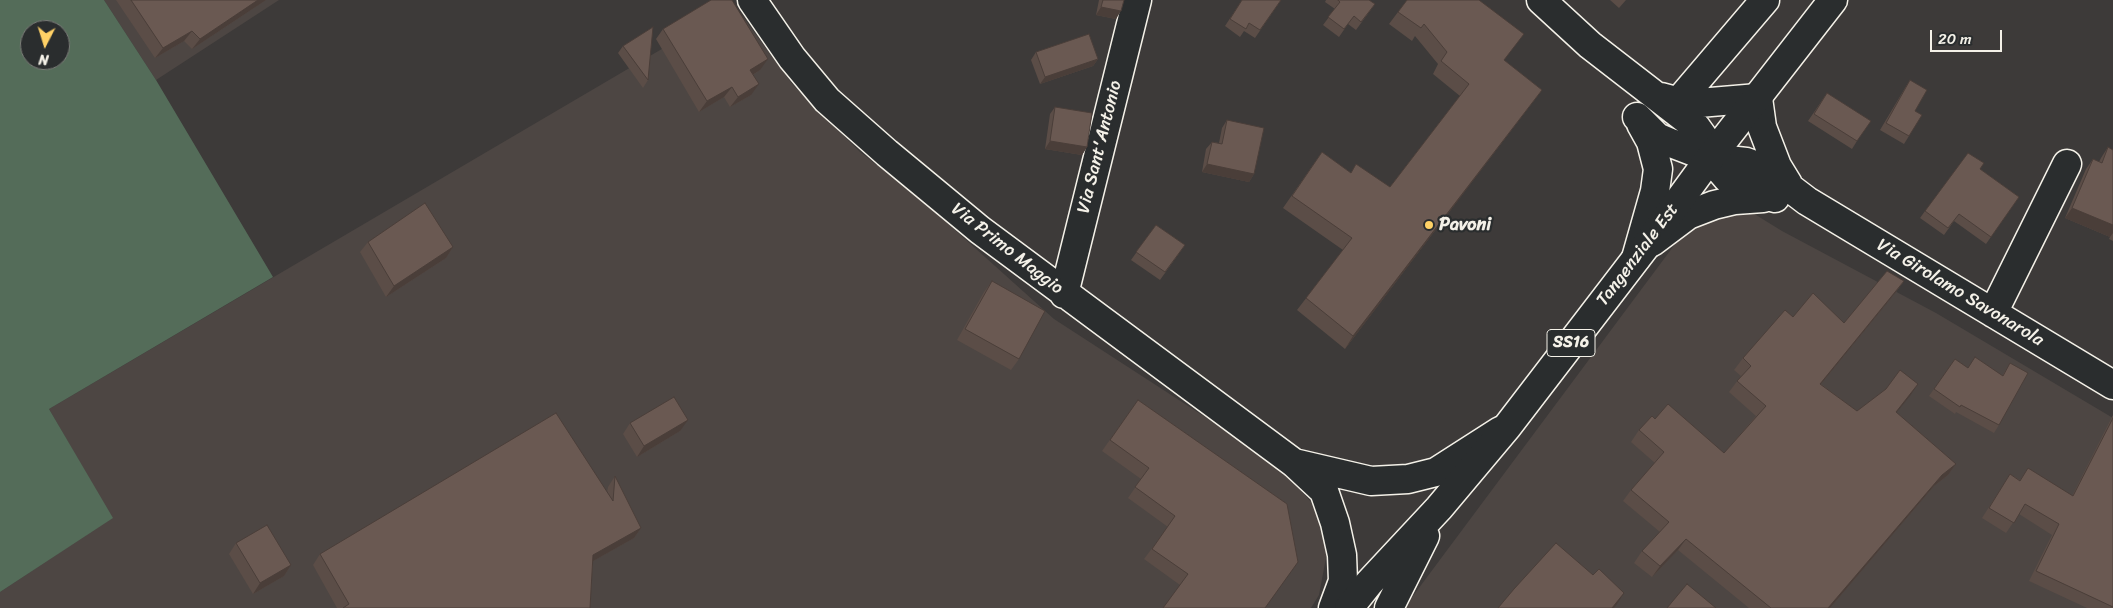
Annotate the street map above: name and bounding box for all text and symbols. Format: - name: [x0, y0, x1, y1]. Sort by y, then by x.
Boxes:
- north arrow: [20, 20, 70, 70]
- scale bar: [1933, 20, 2006, 52]
- text: 20 m: [1938, 26, 1972, 52]
- text: N: [38, 47, 50, 72]
- street label: Via Sant'Antonio: [1073, 78, 1127, 216]
- street label: Via Primo Maggio: [947, 199, 1067, 299]
- street label: Tangenziale Est: [1592, 199, 1684, 311]
- place label: Pavoni: [1439, 214, 1491, 236]
- marker: Pavoni: [1423, 219, 1435, 231]
- street label: Via Girolamo Savonarola: [1873, 235, 2047, 351]
- road number: SS16: [1547, 329, 1595, 356]

